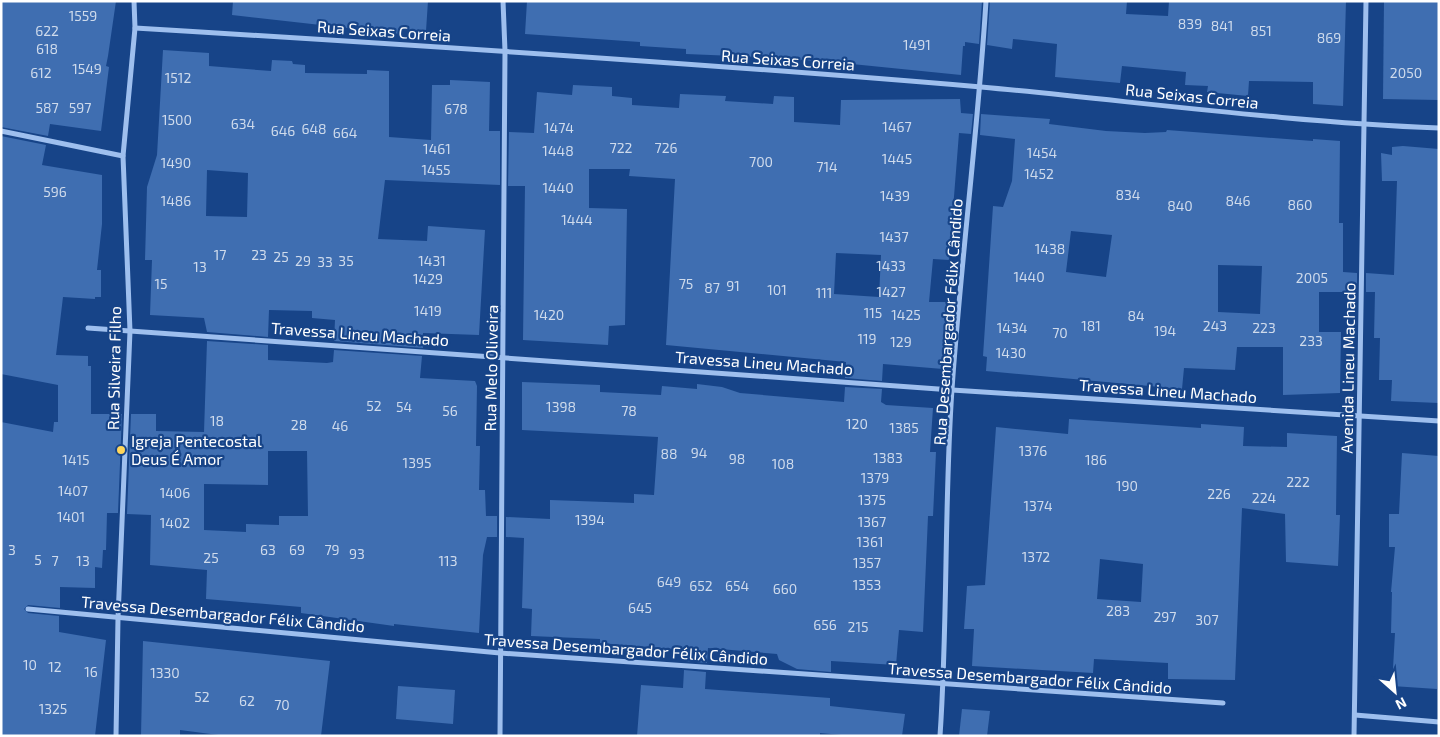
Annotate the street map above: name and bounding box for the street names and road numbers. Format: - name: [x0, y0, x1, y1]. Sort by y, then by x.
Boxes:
- street label: Rua Seixas Correia: [317, 16, 452, 45]
- street label: Rua Seixas Correia: [721, 45, 856, 74]
- street label: Rua Seixas Correia: [1124, 79, 1260, 112]
- street label: Rua Desembargador Félix Cândido: [929, 198, 966, 446]
- street label: Avenida Lineu Machado: [1337, 282, 1358, 454]
- street label: Rua Melo Oliveira: [480, 304, 501, 432]
- street label: Rua Silveira Filho: [103, 306, 124, 430]
- street label: Travessa Lineu Machado: [270, 318, 450, 349]
- street label: Travessa Lineu Machado: [674, 347, 854, 378]
- street label: Travessa Lineu Machado: [1078, 375, 1258, 406]
- street label: Travessa Desembargador Félix Cândido: [80, 592, 366, 635]
- street label: Travessa Desembargador Félix Cândido: [483, 629, 769, 668]
- street label: Travessa Desembargador Félix Cândido: [887, 658, 1173, 697]

